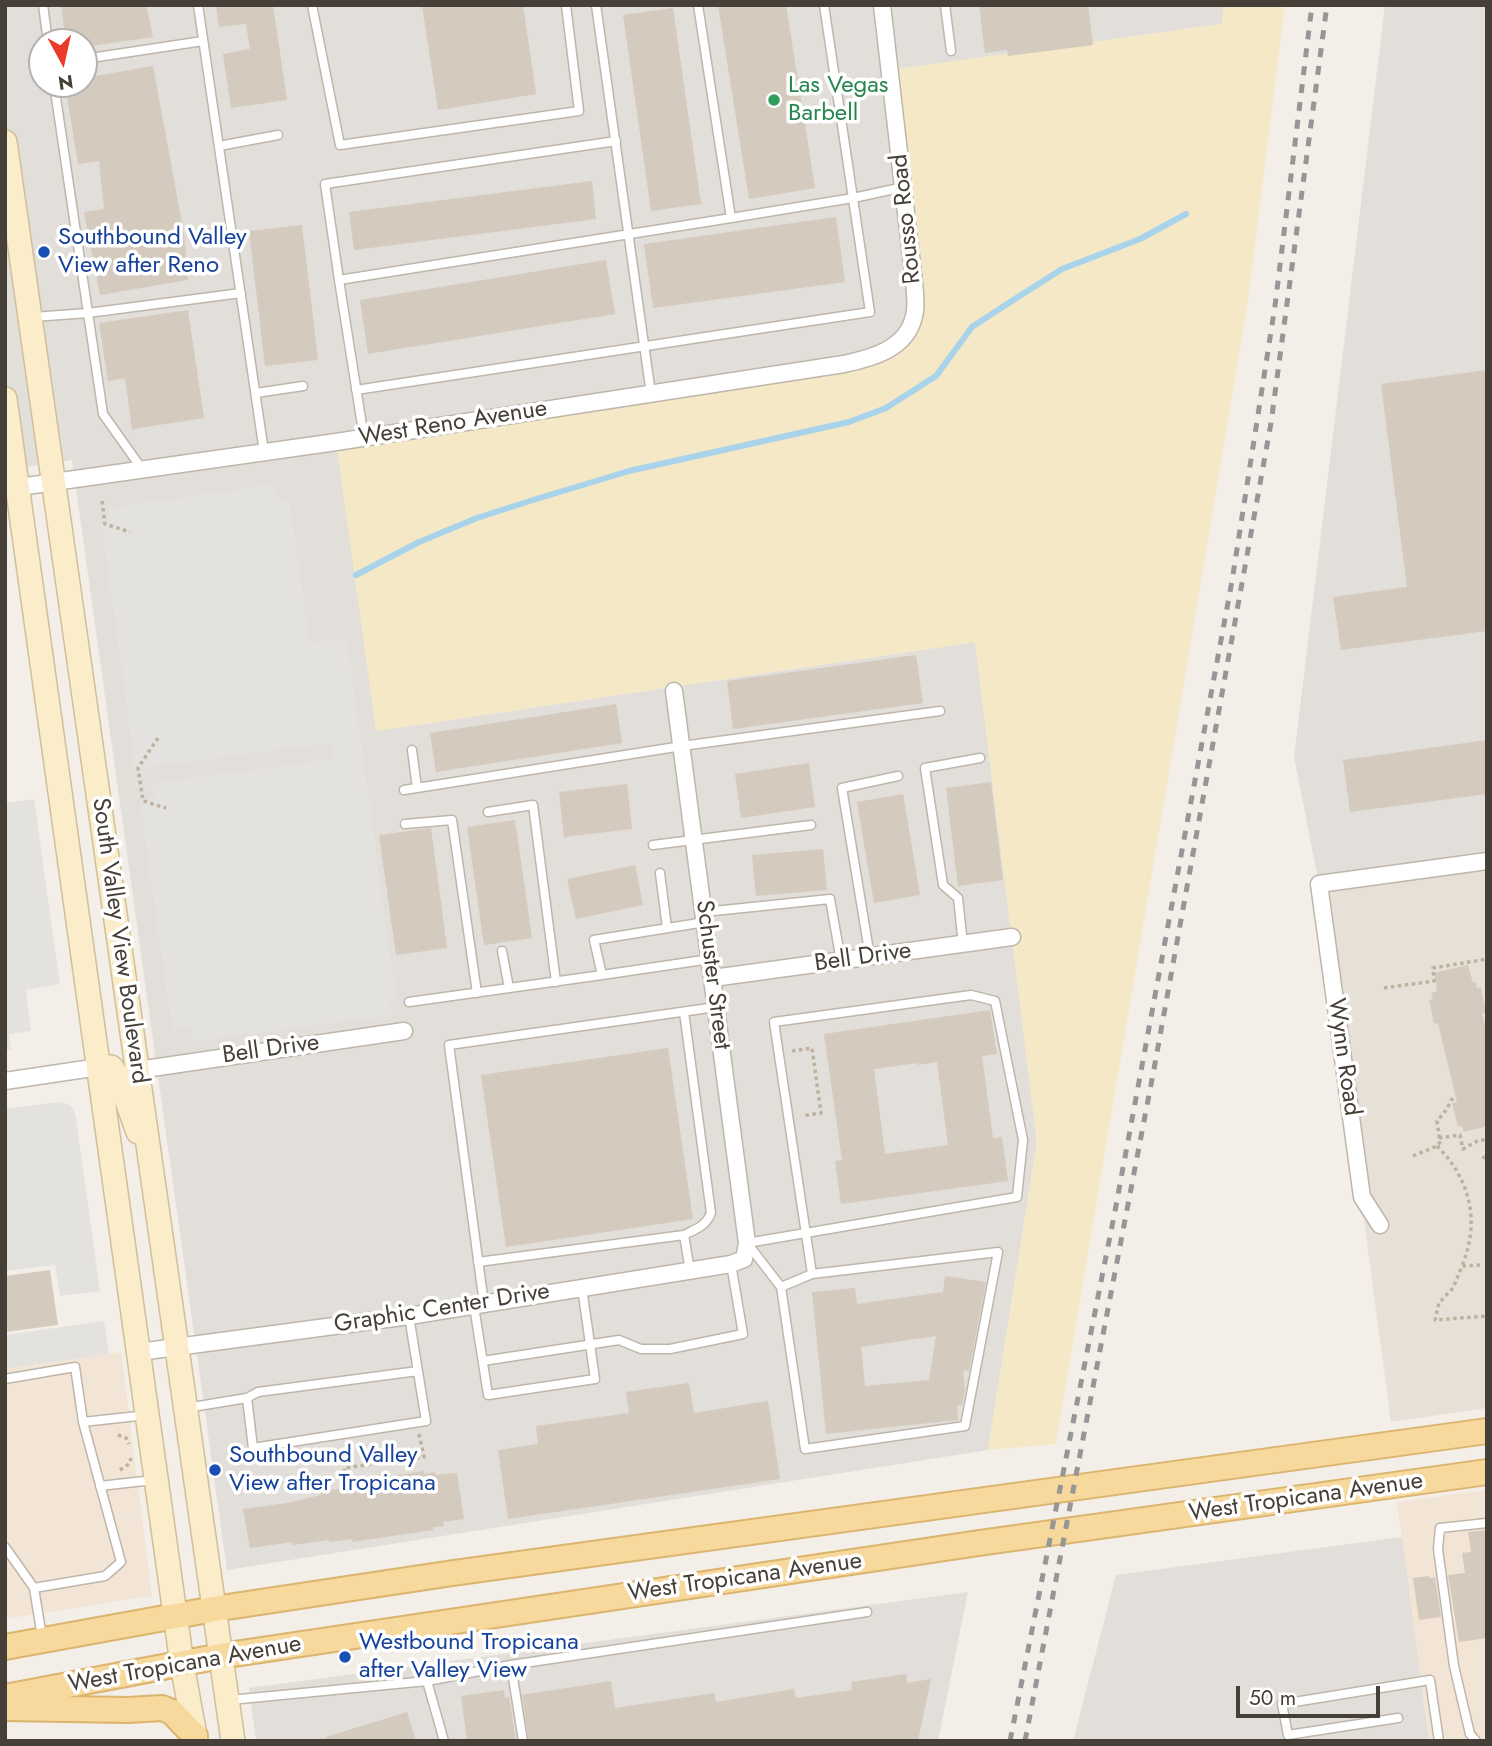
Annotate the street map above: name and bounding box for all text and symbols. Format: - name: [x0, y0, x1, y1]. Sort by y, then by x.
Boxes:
- north arrow: [28, 28, 98, 98]
- text: N: [56, 68, 75, 97]
- place label: Las Vegas Barbell: [788, 72, 888, 128]
- marker: Las Vegas Barbell: [766, 92, 782, 108]
- street label: Rousso Road: [886, 153, 928, 285]
- place label: Southbound Valley View after Reno: [58, 224, 247, 280]
- marker: Southbound Valley View after Reno: [36, 244, 52, 260]
- street label: West Reno Avenue: [357, 395, 549, 453]
- street label: South Valley View Boulevard: [85, 796, 153, 1086]
- street label: Schuster Street: [689, 899, 735, 1051]
- street label: Bell Drive: [813, 937, 913, 979]
- street label: Wynn Road: [1320, 996, 1366, 1118]
- street label: Bell Drive: [221, 1029, 321, 1071]
- street label: Graphic Center Drive: [332, 1278, 552, 1340]
- place label: Southbound Valley View after Tropicana: [229, 1442, 436, 1498]
- marker: Southbound Valley View after Tropicana: [207, 1462, 223, 1478]
- street label: West Tropicana Avenue: [1187, 1467, 1425, 1529]
- street label: West Tropicana Avenue: [626, 1547, 864, 1609]
- place label: Westbound Tropicana after Valley View: [359, 1629, 579, 1685]
- street label: West Tropicana Avenue: [66, 1630, 304, 1700]
- marker: Westbound Tropicana after Valley View: [337, 1649, 353, 1665]
- scale bar: [1240, 1672, 1384, 1716]
- text: 50 m: [1249, 1683, 1296, 1713]

